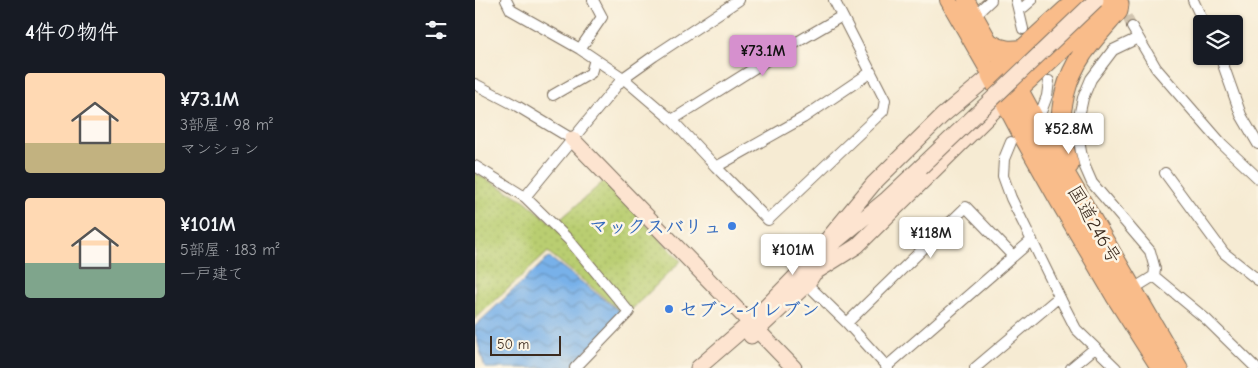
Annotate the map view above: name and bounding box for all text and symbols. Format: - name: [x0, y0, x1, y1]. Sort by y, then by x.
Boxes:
- map controls: [1193, 15, 1243, 65]
- button: layers: [1193, 15, 1243, 65]
- icon: filters: [422, 16, 450, 44]
- text: 4件の物件: [25, 20, 119, 44]
- pin: ¥73.1M: [722, 34, 804, 77]
- text: ¥73.1M: [740, 42, 786, 60]
- text: ¥73.1M: [180, 87, 239, 111]
- icon: home: [65, 93, 125, 153]
- pin: ¥52.8M: [1028, 112, 1110, 155]
- text: 3部屋 · 98 m²: [180, 116, 273, 134]
- text: ¥52.8M: [1045, 120, 1093, 138]
- text: マンション: [180, 140, 259, 158]
- street label: 国道246号: [1063, 182, 1125, 267]
- text: ¥101M: [180, 212, 236, 236]
- place label: マックスバリュ: [589, 216, 722, 238]
- pin: ¥118M: [896, 216, 966, 259]
- icon: home: [65, 218, 125, 278]
- marker: マックスバリュ: [726, 220, 738, 232]
- text: ¥118M: [910, 224, 952, 242]
- pin: ¥101M: [758, 234, 828, 276]
- text: 5部屋 · 183 m²: [180, 241, 279, 259]
- text: ¥101M: [772, 241, 814, 259]
- text: 一戸建て: [180, 265, 244, 283]
- place label: セブン-イレブン: [679, 299, 820, 321]
- marker: セブン-イレブン: [663, 303, 675, 315]
- scale bar: [490, 333, 561, 356]
- text: 50 m: [497, 336, 529, 353]

